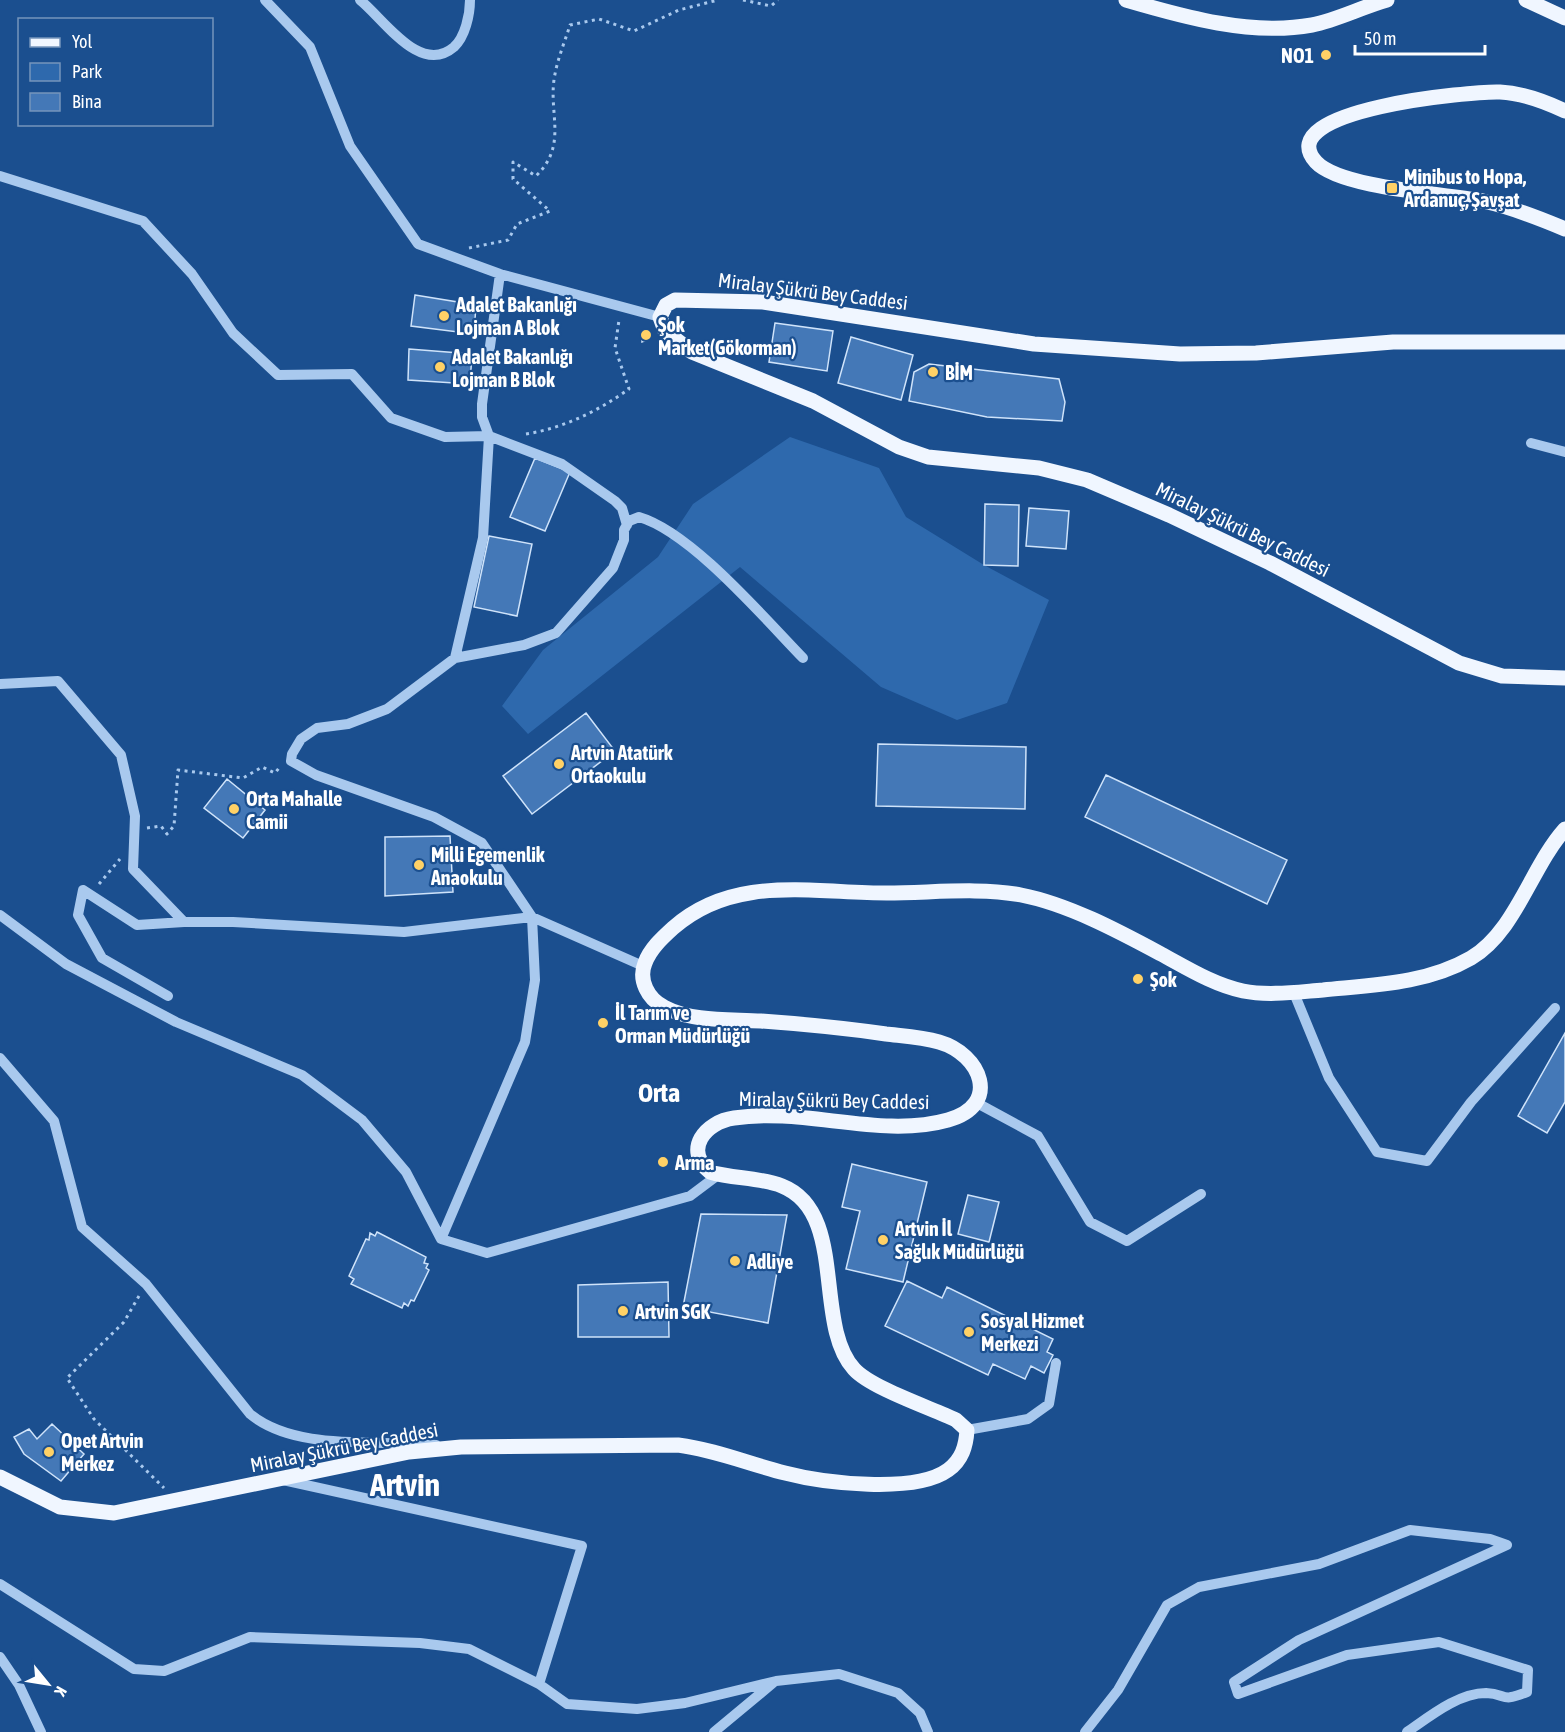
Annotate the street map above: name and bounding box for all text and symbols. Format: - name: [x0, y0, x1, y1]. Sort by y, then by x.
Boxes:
- legend: [18, 18, 213, 126]
- scale bar: [1355, 18, 1486, 56]
- text: 50 m: [1364, 28, 1396, 49]
- text: Yol: [72, 31, 92, 52]
- place label: NO1: [1281, 44, 1314, 67]
- marker: NO1: [1319, 48, 1333, 62]
- text: Park: [72, 61, 102, 82]
- text: Bina: [72, 91, 102, 112]
- place label: Minibus to Hopa, Ardanuç, Şavşat: [1403, 165, 1527, 211]
- marker: Minibus to Hopa, Ardanuç, Şavşat: [1385, 181, 1399, 195]
- street label: Miralay Şükrü Bey Caddesi: [717, 268, 909, 314]
- place label: Adalet Bakanlığı Lojman A Blok: [455, 293, 577, 339]
- marker: Adalet Bakanlığı Lojman A Blok: [437, 309, 451, 323]
- place label: Şok Market(Gökorman): [658, 313, 797, 359]
- marker: Şok Market(Gökorman): [639, 328, 653, 342]
- place label: Adalet Bakanlığı Lojman B Blok: [451, 345, 573, 391]
- marker: Adalet Bakanlığı Lojman B Blok: [433, 360, 447, 374]
- place label: BİM: [945, 361, 973, 384]
- marker: BİM: [926, 365, 940, 379]
- street label: Miralay Şükrü Bey Caddesi: [1152, 477, 1334, 581]
- place label: Artvin Atatürk Ortaokulu: [570, 741, 673, 787]
- marker: Artvin Atatürk Ortaokulu: [552, 757, 566, 771]
- place label: Orta Mahalle Camii: [246, 787, 342, 833]
- marker: Orta Mahalle Camii: [227, 802, 241, 816]
- place label: Milli Egemenlik Anaokulu: [430, 843, 545, 889]
- marker: Milli Egemenlik Anaokulu: [412, 858, 426, 872]
- place label: Şok: [1150, 968, 1177, 991]
- marker: Şok: [1131, 972, 1145, 986]
- place label: İl Tarım ve Orman Müdürlüğü: [615, 1001, 750, 1047]
- marker: İl Tarım ve Orman Müdürlüğü: [596, 1016, 610, 1030]
- district label: Orta: [638, 1078, 680, 1108]
- street label: Miralay Şükrü Bey Caddesi: [738, 1087, 930, 1113]
- place label: Arma: [674, 1151, 714, 1174]
- marker: Arma: [656, 1155, 670, 1169]
- place label: Artvin İl Sağlık Müdürlüğü: [894, 1217, 1024, 1263]
- marker: Artvin İl Sağlık Müdürlüğü: [876, 1233, 890, 1247]
- place label: Adliye: [746, 1250, 793, 1273]
- marker: Adliye: [728, 1254, 742, 1268]
- place label: Artvin SGK: [634, 1300, 711, 1323]
- marker: Artvin SGK: [616, 1304, 630, 1318]
- place label: Sosyal Hizmet Merkezi: [981, 1309, 1084, 1355]
- marker: Sosyal Hizmet Merkezi: [962, 1325, 976, 1339]
- street label: Miralay Şükrü Bey Caddesi: [248, 1417, 440, 1477]
- place label: Opet Artvin Merkez: [61, 1429, 144, 1475]
- marker: Opet Artvin Merkez: [42, 1445, 56, 1459]
- district label: Artvin: [369, 1466, 440, 1503]
- north arrow: [18, 1654, 78, 1714]
- text: K: [51, 1684, 71, 1700]

